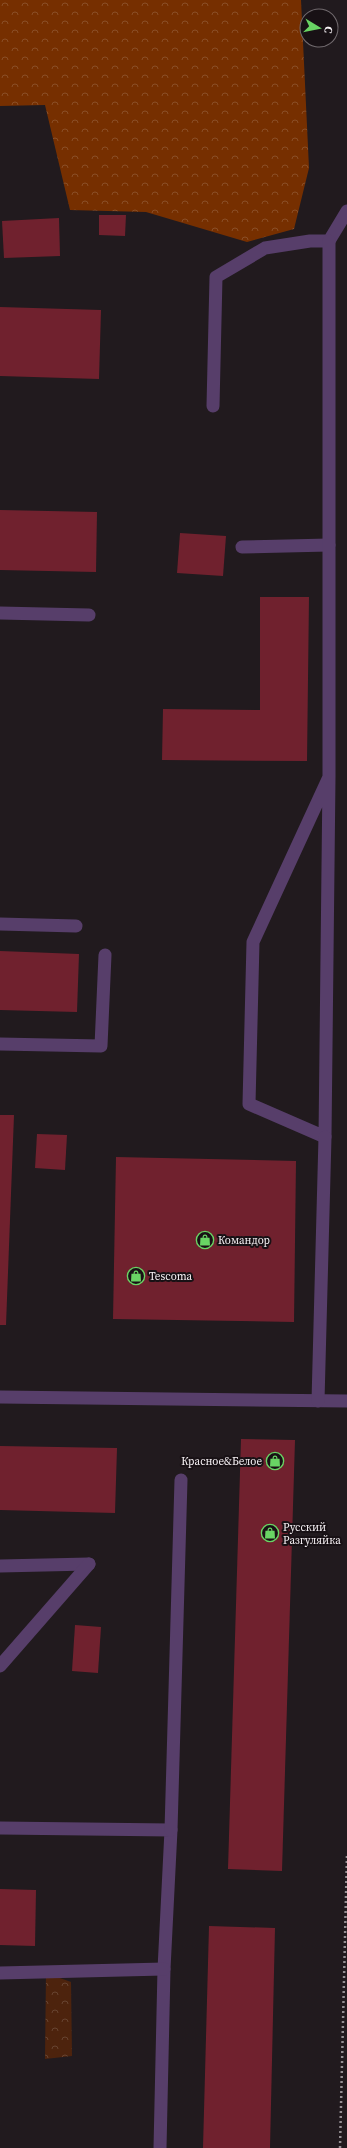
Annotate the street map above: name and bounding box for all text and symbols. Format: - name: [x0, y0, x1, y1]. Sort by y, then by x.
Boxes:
- north arrow: [299, 8, 339, 48]
- text: С: [320, 25, 336, 34]
- shop icon: Командор: [195, 1230, 215, 1250]
- place label: Командор: [218, 1233, 270, 1248]
- shop icon: Tescoma: [126, 1266, 146, 1286]
- place label: Tescoma: [149, 1269, 193, 1284]
- shop icon: Красное&Белое: [265, 1451, 285, 1471]
- place label: Красное&Белое: [181, 1454, 262, 1469]
- place label: Русский Разгуляйка: [283, 1520, 341, 1548]
- shop icon: Русский Разгуляйка: [260, 1523, 280, 1543]

